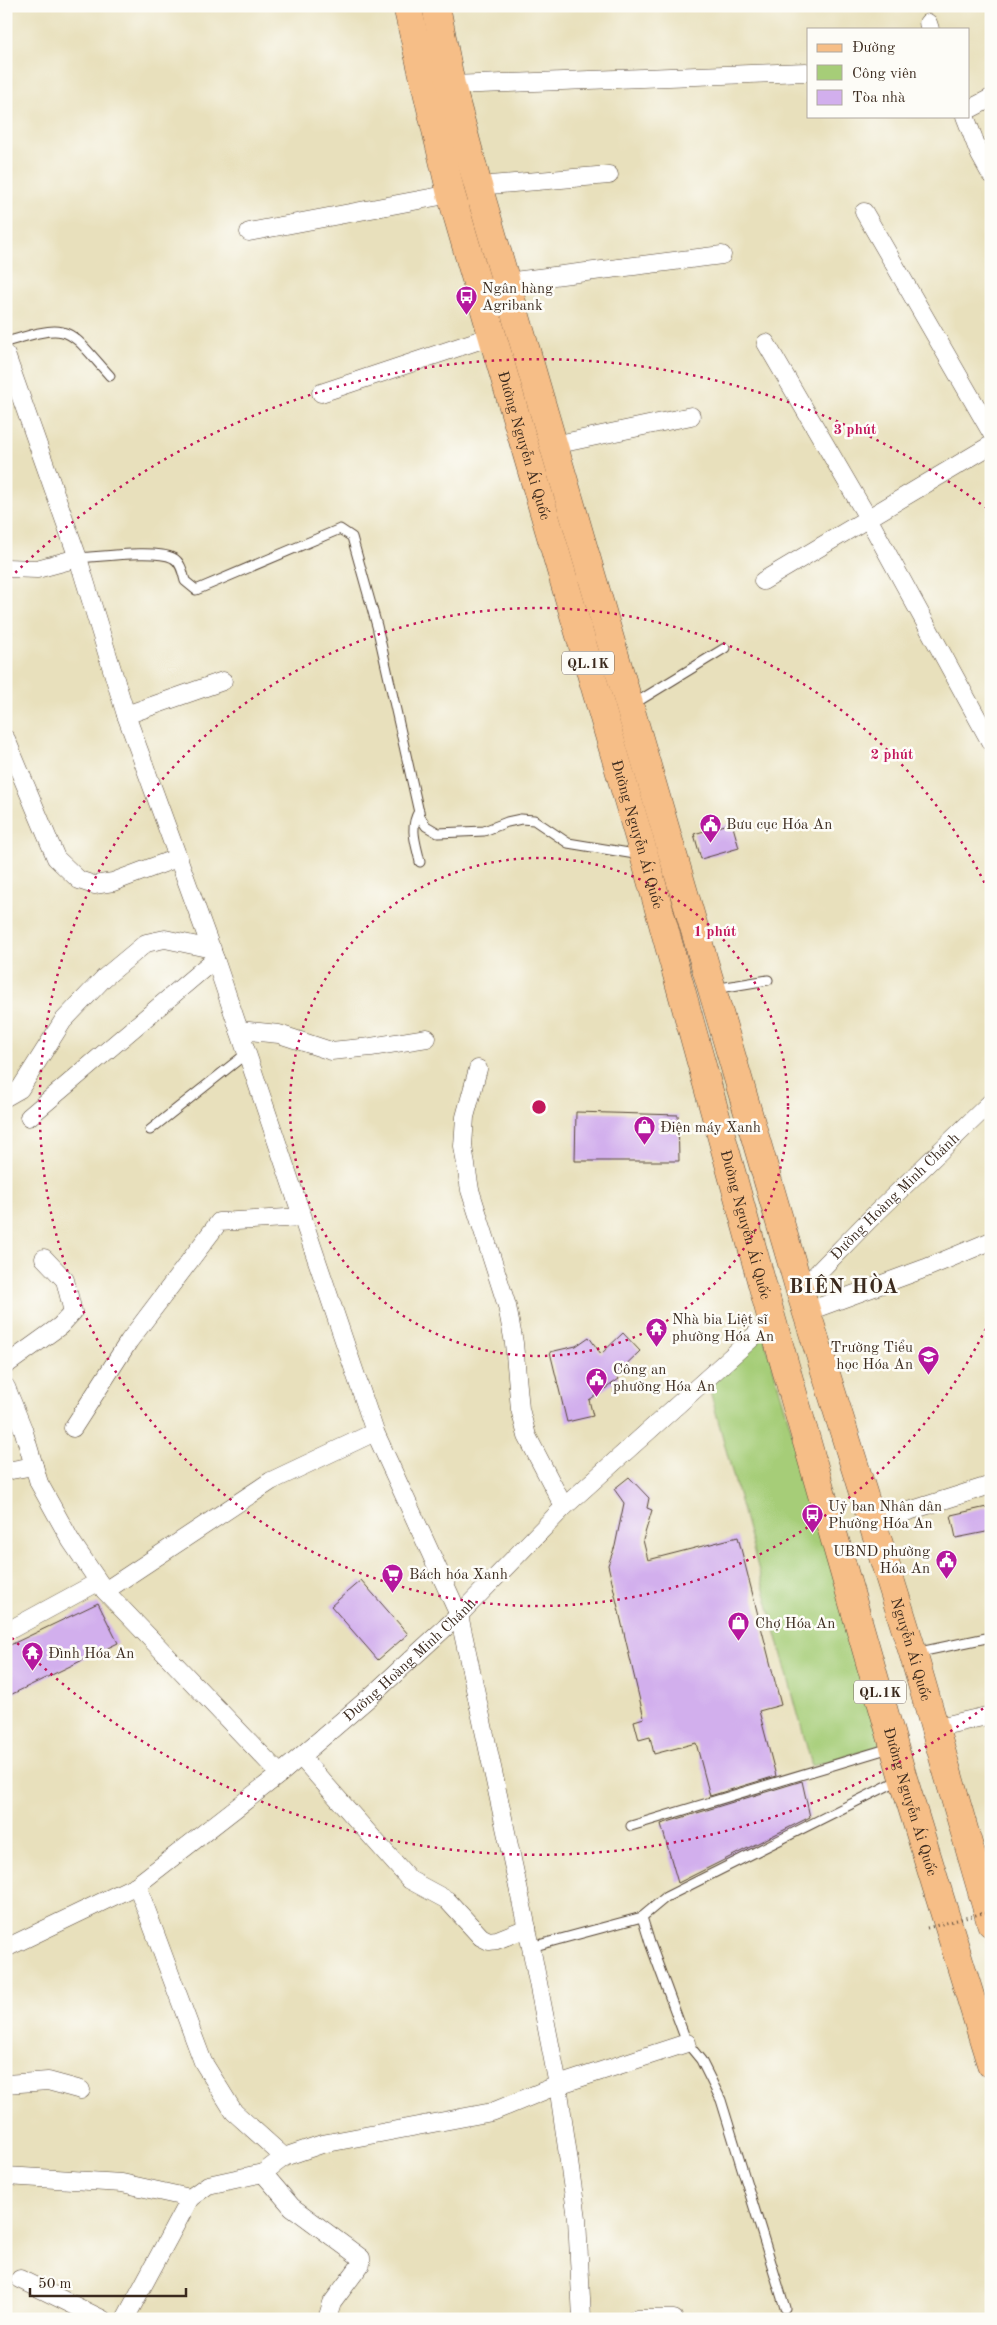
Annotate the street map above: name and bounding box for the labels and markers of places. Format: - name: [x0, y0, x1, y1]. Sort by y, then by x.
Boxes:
- place label: Ngân hàng Agribank: [482, 282, 553, 314]
- bus stop icon: Ngân hàng Agribank: [454, 285, 478, 316]
- public building icon: Bưu cục Hóa An: [698, 812, 722, 843]
- place label: Bưu cục Hóa An: [726, 818, 832, 833]
- centre of rings: [530, 1098, 548, 1116]
- shop icon: Điện máy Xanh: [632, 1115, 656, 1146]
- place label: Điện máy Xanh: [660, 1121, 761, 1136]
- place label: Nhà bia Liệt sĩ phường Hóa An: [672, 1313, 774, 1345]
- temple icon: Nhà bia Liệt sĩ phường Hóa An: [644, 1316, 668, 1347]
- place label: Trường Tiểu học Hóa An: [831, 1339, 913, 1373]
- school or university icon: Trường Tiểu học Hóa An: [917, 1344, 941, 1375]
- place label: Công an phường Hóa An: [613, 1363, 715, 1395]
- public building icon: Công an phường Hóa An: [585, 1366, 609, 1397]
- place label: Uỷ ban Nhân dân Phường Hóa An: [828, 1500, 942, 1532]
- bus stop icon: Uỷ ban Nhân dân Phường Hóa An: [800, 1503, 824, 1534]
- place label: UBND phường Hóa An: [833, 1545, 930, 1577]
- public building icon: UBND phường Hóa An: [934, 1548, 958, 1579]
- supermarket icon: Bách hóa Xanh: [381, 1562, 405, 1593]
- place label: Bách hóa Xanh: [409, 1568, 508, 1583]
- shop icon: Chợ Hóa An: [727, 1611, 751, 1642]
- place label: Chợ Hóa An: [755, 1617, 835, 1632]
- temple icon: Đình Hóa An: [20, 1641, 44, 1672]
- place label: Đình Hóa An: [48, 1647, 134, 1662]

